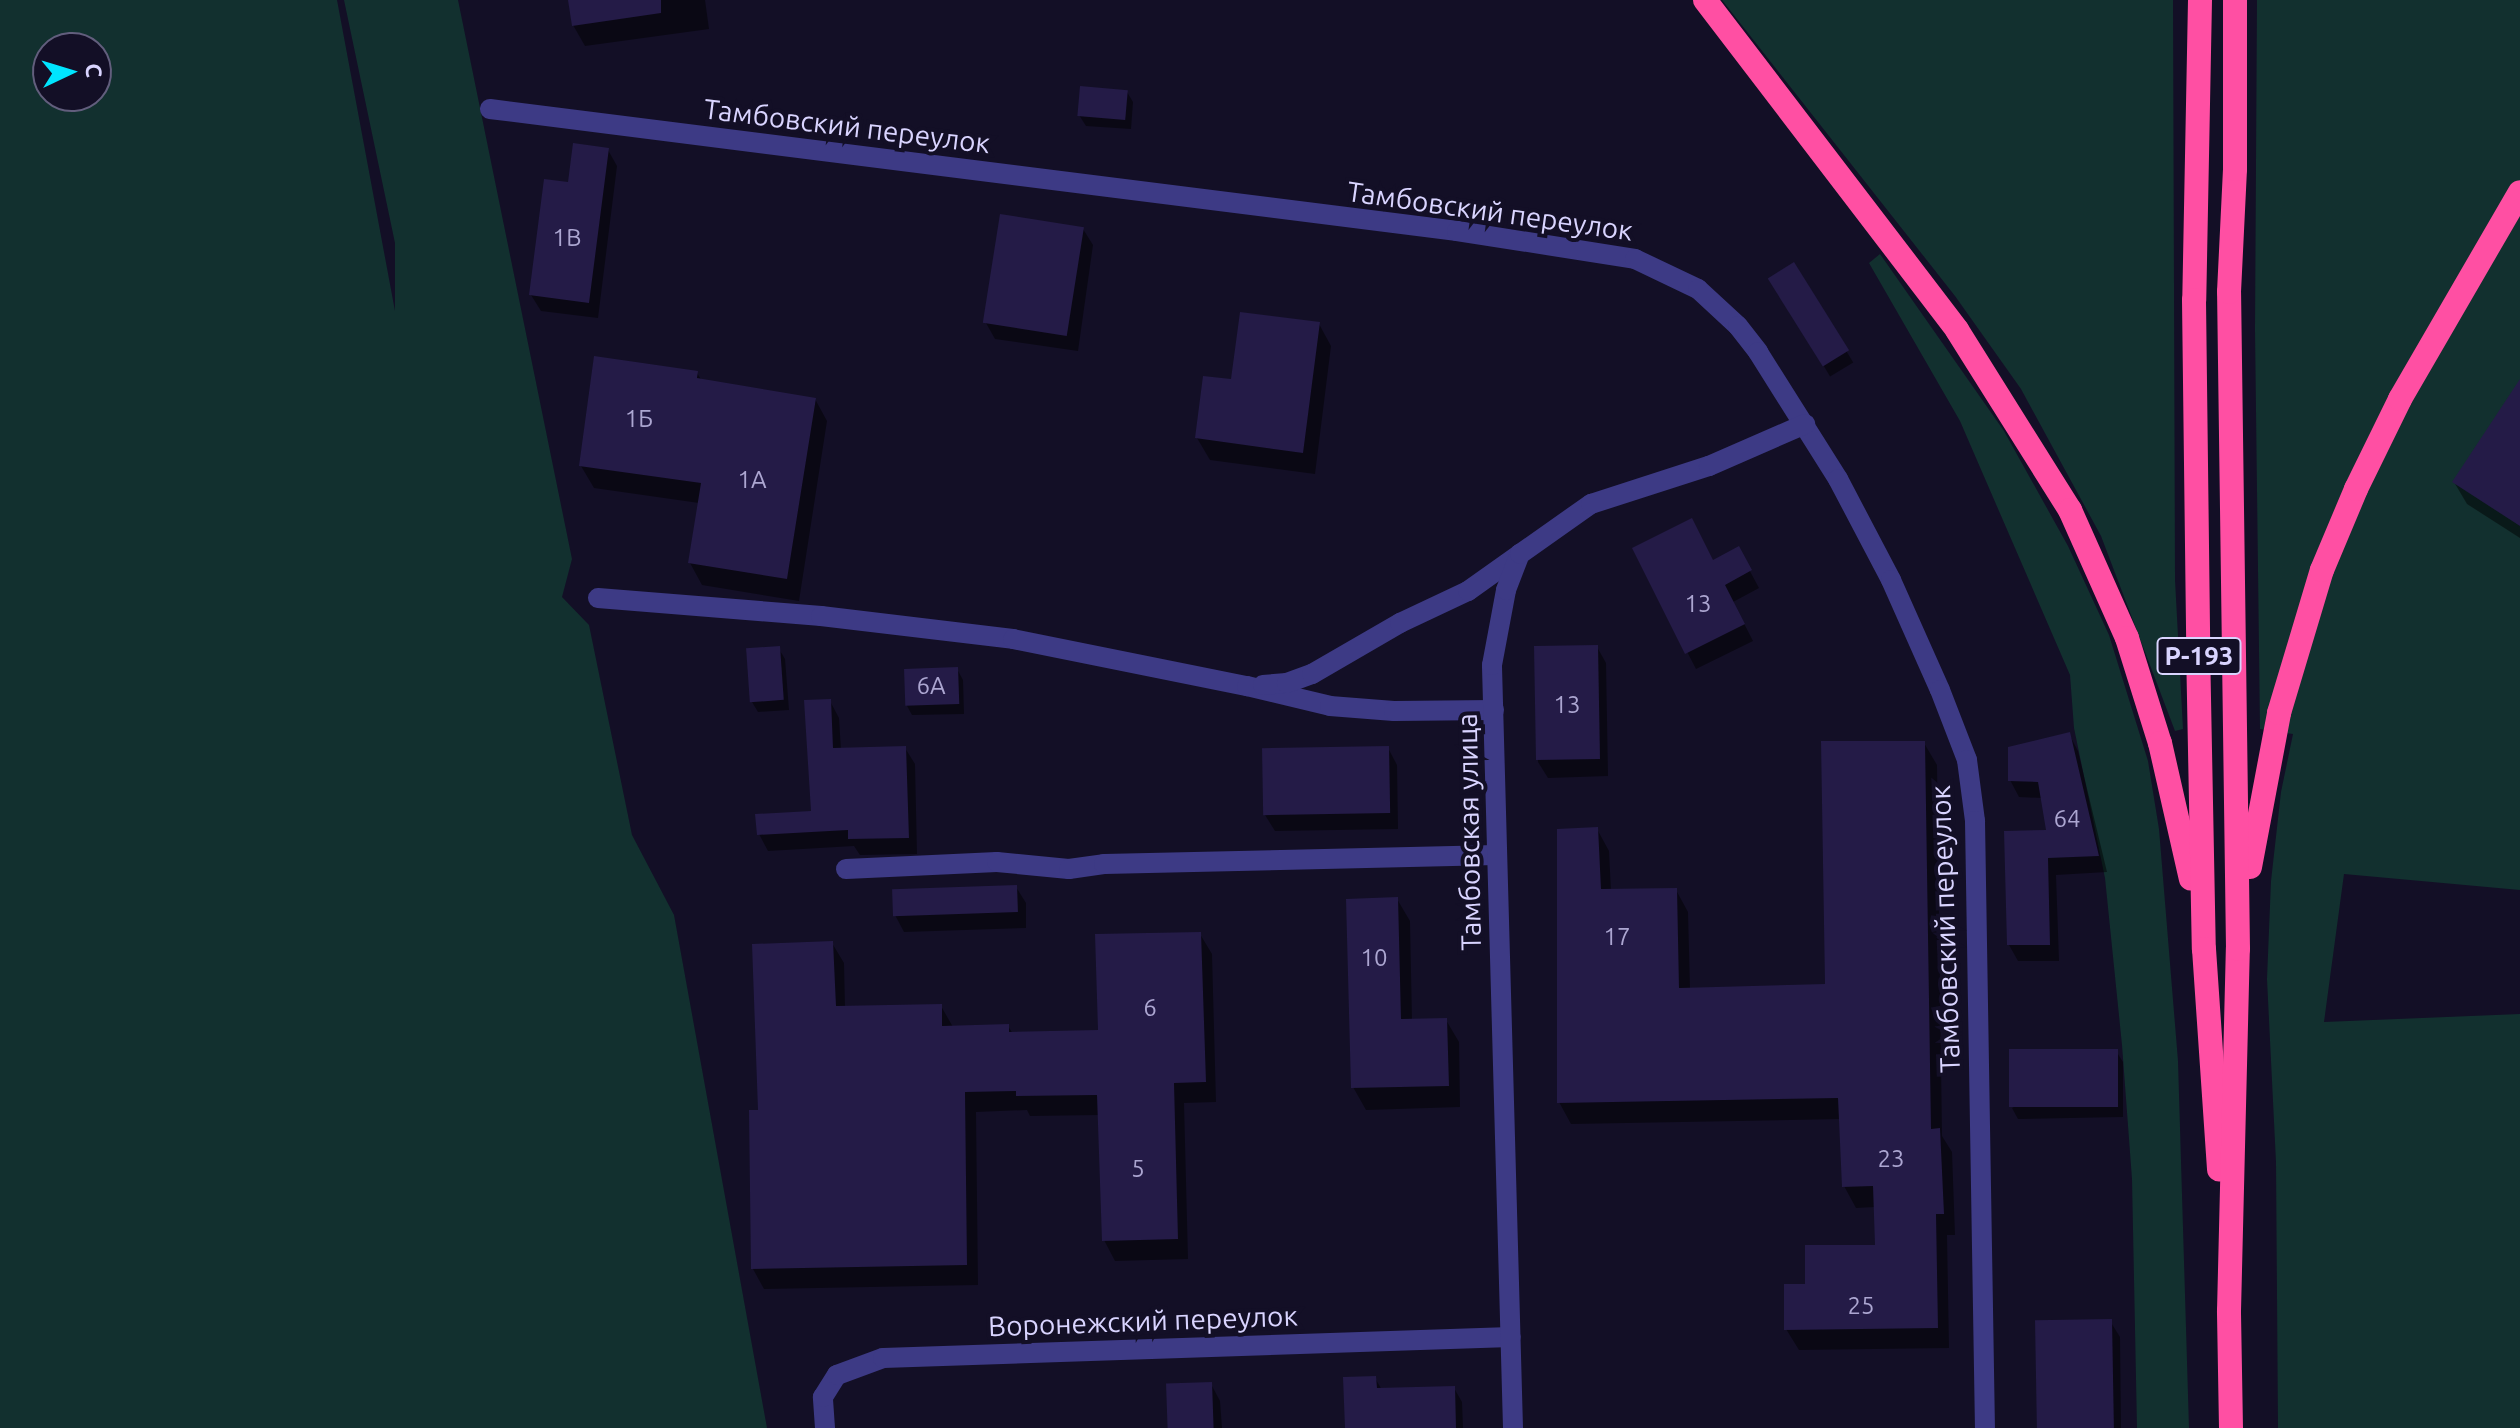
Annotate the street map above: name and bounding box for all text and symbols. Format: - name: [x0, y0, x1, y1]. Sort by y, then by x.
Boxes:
- north arrow: [32, 32, 112, 112]
- text: С: [81, 63, 107, 78]
- street label: Тамбовский переулок: [702, 92, 992, 160]
- street label: Тамбовский переулок: [1345, 174, 1635, 248]
- house number: 1В: [553, 224, 581, 252]
- house number: 1Б: [625, 405, 653, 433]
- house number: 1А: [737, 466, 767, 494]
- house number: 13: [1684, 590, 1712, 618]
- road number: Р-193: [2155, 634, 2243, 678]
- house number: 6А: [916, 672, 946, 700]
- house number: 13: [1553, 691, 1581, 719]
- street label: Тамбовская улица: [1450, 713, 1488, 951]
- street label: Тамбовский переулок: [1923, 784, 1967, 1074]
- house number: 64: [2053, 805, 2081, 833]
- house number: 17: [1603, 923, 1631, 951]
- house number: 10: [1360, 944, 1388, 972]
- house number: 6: [1143, 994, 1157, 1022]
- house number: 23: [1877, 1145, 1905, 1173]
- house number: 5: [1131, 1155, 1145, 1183]
- house number: 25: [1847, 1292, 1875, 1320]
- street label: Воронежский переулок: [988, 1299, 1298, 1343]

